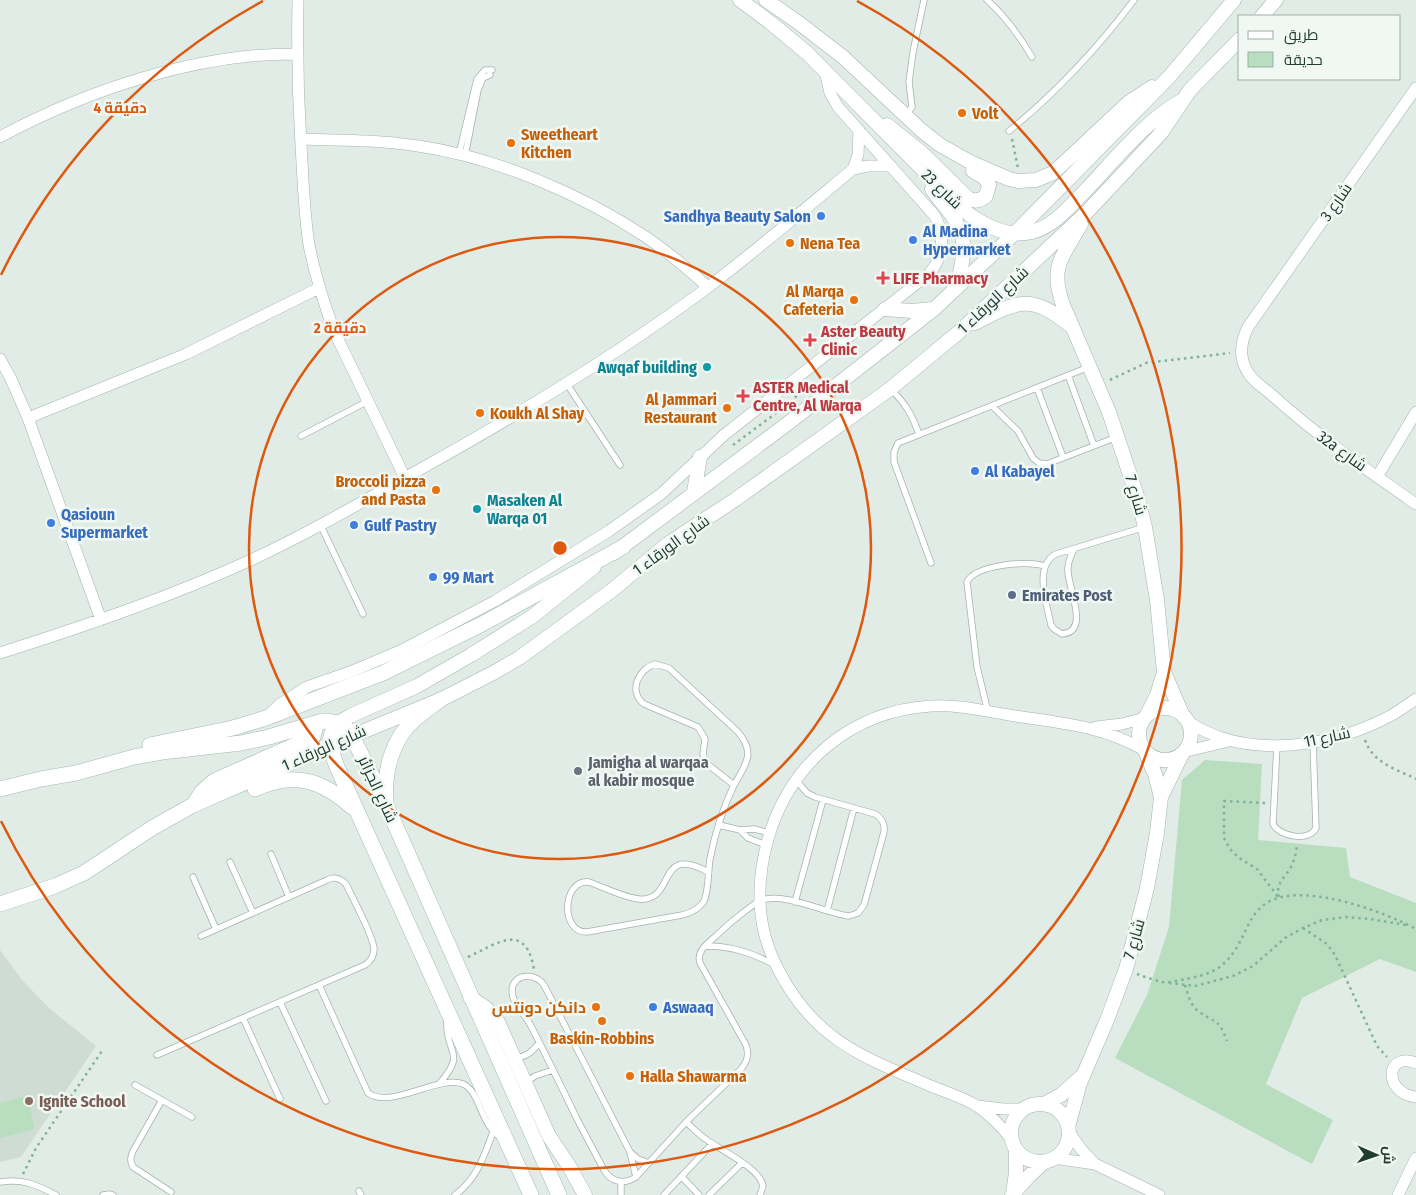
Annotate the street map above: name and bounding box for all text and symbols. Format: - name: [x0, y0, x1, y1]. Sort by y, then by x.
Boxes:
- legend: [1238, 15, 1401, 80]
- text: طريق: [1284, 26, 1318, 45]
- text: حديقة: [1284, 51, 1323, 69]
- text: 4 دقيقة: [93, 99, 147, 117]
- place label: Volt: [971, 104, 999, 123]
- marker: Volt: [956, 107, 968, 119]
- place label: Sweetheart Kitchen: [521, 125, 598, 162]
- marker: Sweetheart Kitchen: [505, 137, 517, 149]
- street label: شارع 23: [916, 165, 966, 214]
- street label: شارع 3: [1316, 179, 1357, 226]
- place label: Sandhya Beauty Salon: [664, 207, 811, 226]
- marker: Sandhya Beauty Salon: [815, 210, 827, 222]
- place label: Al Madina Hypermarket: [922, 222, 1011, 259]
- place label: Nena Tea: [800, 234, 860, 253]
- marker: Al Madina Hypermarket: [907, 234, 919, 246]
- marker: Nena Tea: [784, 237, 796, 249]
- street label: شارع الورقاء 1: [954, 262, 1034, 339]
- place label: LIFE Pharmacy: [893, 269, 988, 288]
- marker: LIFE Pharmacy: [877, 272, 889, 284]
- place label: Al Marqa Cafeteria: [783, 282, 844, 319]
- marker: Al Marqa Cafeteria: [848, 294, 860, 306]
- text: 2 دقيقة: [313, 319, 366, 337]
- place label: Aster Beauty Clinic: [820, 322, 906, 359]
- marker: Aster Beauty Clinic: [803, 333, 817, 347]
- place label: Awqaf building: [596, 358, 697, 377]
- marker: Awqaf building: [701, 361, 713, 373]
- place label: ASTER Medical Centre, Al Warqa: [752, 378, 862, 415]
- place label: Al Jammari Restaurant: [644, 390, 717, 427]
- marker: ASTER Medical Centre, Al Warqa: [737, 390, 749, 402]
- marker: Al Jammari Restaurant: [721, 402, 733, 414]
- place label: Koukh Al Shay: [490, 404, 584, 423]
- marker: Koukh Al Shay: [474, 407, 486, 419]
- street label: 32a شارع: [1312, 427, 1370, 477]
- place label: Al Kabayel: [984, 462, 1055, 481]
- marker: Al Kabayel: [969, 465, 981, 477]
- place label: Broccoli pizza and Pasta: [335, 472, 426, 509]
- street label: شارع 7: [1119, 473, 1151, 518]
- marker: Broccoli pizza and Pasta: [430, 484, 442, 496]
- place label: Masaken Al Warqa 01: [487, 491, 563, 528]
- marker: Masaken Al Warqa 01: [471, 503, 483, 515]
- place label: Qasioun Supermarket: [61, 505, 148, 542]
- street label: شارع الورقاء 1: [629, 511, 714, 581]
- place label: Gulf Pastry: [364, 516, 437, 535]
- marker: Qasioun Supermarket: [45, 517, 57, 529]
- marker: Gulf Pastry: [348, 519, 360, 531]
- centre of rings: [551, 539, 569, 557]
- place label: 99 Mart: [443, 568, 494, 587]
- marker: 99 Mart: [427, 571, 439, 583]
- place label: Emirates Post: [1022, 586, 1113, 605]
- marker: Emirates Post: [1006, 589, 1018, 601]
- street label: شارع الورقاء 1: [279, 721, 370, 777]
- street label: شارع 11: [1302, 723, 1352, 753]
- street label: شارع الجزائر: [352, 752, 402, 826]
- place label: Jamigha al warqaa al kabir mosque: [587, 753, 709, 790]
- marker: Jamigha al warqaa al kabir mosque: [572, 765, 584, 777]
- street label: شارع 7: [1119, 917, 1151, 962]
- place label: دانكن دونتس: [492, 998, 586, 1017]
- place label: Aswaaq: [662, 998, 714, 1017]
- marker: دانكن دونتس: [590, 1001, 602, 1013]
- marker: Aswaaq: [647, 1001, 659, 1013]
- marker: Baskin-Robbins: [596, 1015, 608, 1027]
- place label: Baskin-Robbins: [550, 1029, 654, 1048]
- place label: Halla Shawarma: [640, 1067, 747, 1086]
- marker: Halla Shawarma: [624, 1070, 636, 1082]
- place label: Ignite School: [39, 1092, 126, 1111]
- marker: Ignite School: [23, 1095, 35, 1107]
- north arrow: [1351, 1130, 1401, 1180]
- text: ش: [1380, 1146, 1397, 1165]

